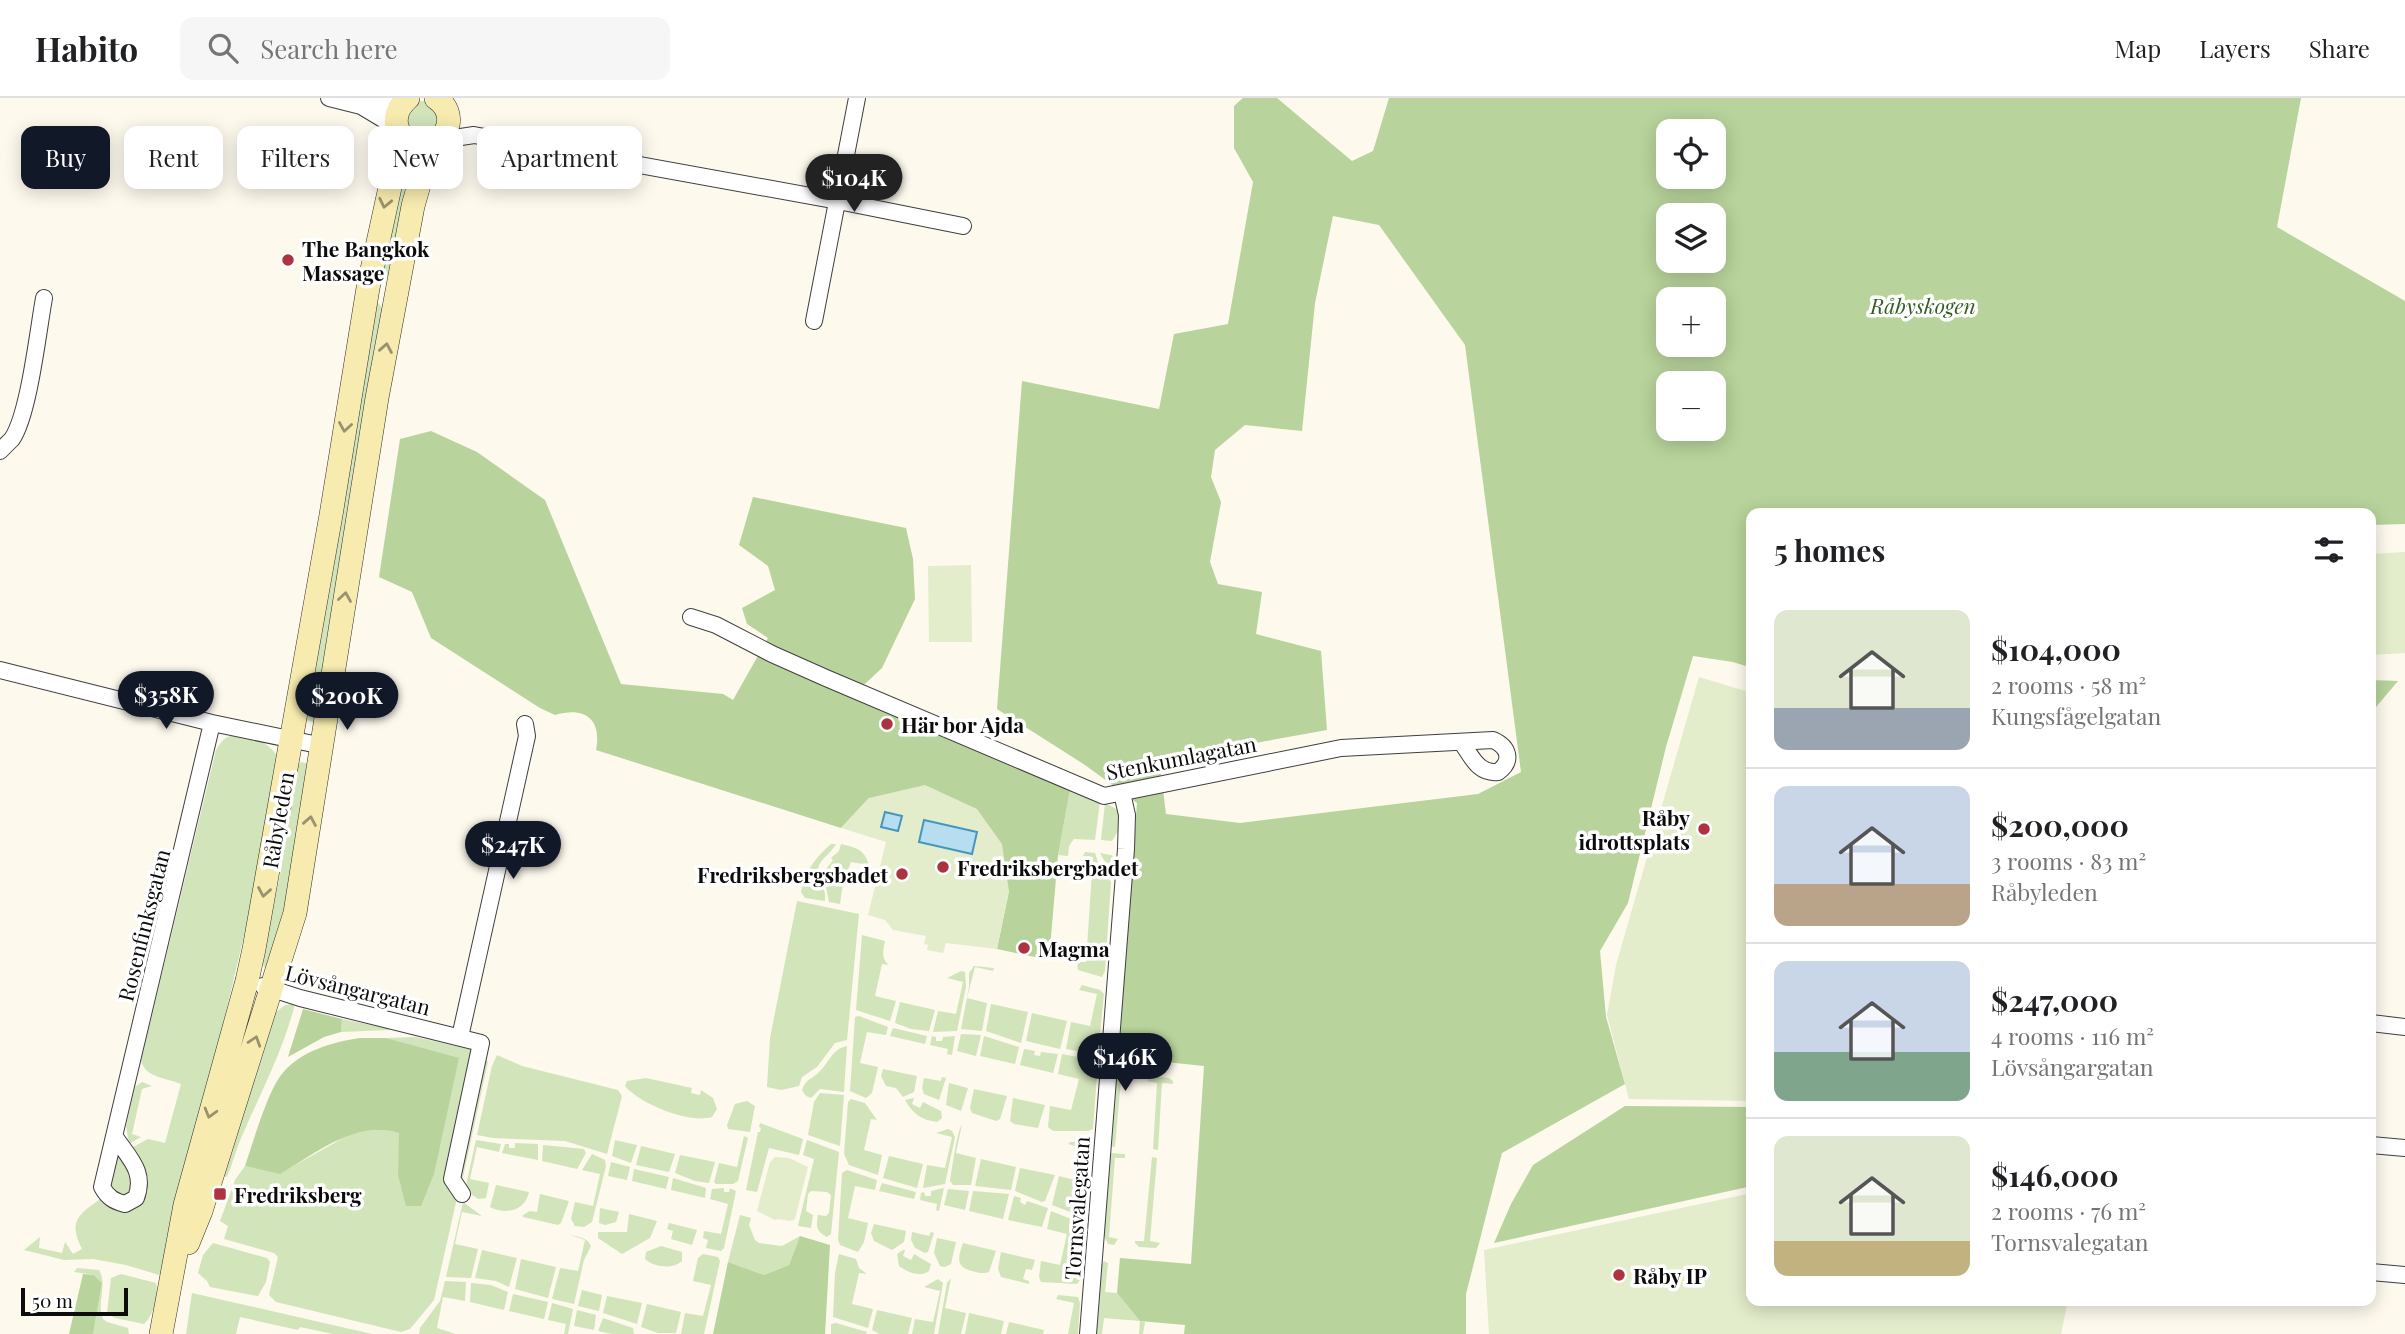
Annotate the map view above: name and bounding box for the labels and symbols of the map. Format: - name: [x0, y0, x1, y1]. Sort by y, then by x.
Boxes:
- pin: $104K: [805, 155, 903, 214]
- one-way arrow: [379, 197, 394, 209]
- place label: The Bangkok Massage: [302, 234, 430, 286]
- marker: The Bangkok Massage: [280, 252, 296, 268]
- park label: Råbyskogen: [1869, 291, 1976, 319]
- one-way arrow: [378, 342, 393, 354]
- one-way arrow: [338, 421, 353, 433]
- one-way arrow: [337, 591, 352, 602]
- pin: $358K: [117, 672, 215, 731]
- pin: $200K: [298, 672, 396, 732]
- place label: Här bor Ajda: [901, 710, 1024, 738]
- marker: Här bor Ajda: [879, 716, 895, 732]
- street label: Stenkumlagatan: [1103, 729, 1259, 785]
- street label: Råbyleden: [255, 769, 299, 870]
- place label: Råby idrottsplats: [1578, 803, 1690, 855]
- one-way arrow: [302, 815, 317, 827]
- marker: Råby idrottsplats: [1696, 821, 1712, 837]
- pin: $247K: [464, 822, 562, 881]
- street label: Rosenfinksgatan: [111, 846, 176, 1004]
- place label: Fredriksbergbadet: [957, 853, 1139, 881]
- marker: Fredriksbergbadet: [935, 859, 951, 875]
- place label: Fredriksbergsbadet: [697, 860, 889, 888]
- marker: Fredriksbergsbadet: [894, 866, 910, 882]
- one-way arrow: [257, 886, 272, 898]
- place label: Magma: [1038, 934, 1110, 962]
- marker: Magma: [1016, 940, 1032, 956]
- street label: Lövsångargatan: [283, 957, 434, 1021]
- pin: $146K: [1076, 1034, 1174, 1093]
- one-way arrow: [246, 1036, 261, 1048]
- one-way arrow: [204, 1107, 219, 1119]
- street label: Tornsvalegatan: [1057, 1135, 1095, 1281]
- place label: Fredriksberg: [234, 1180, 362, 1208]
- marker: Fredriksberg: [212, 1186, 228, 1202]
- place label: Råby IP: [1633, 1261, 1708, 1289]
- marker: Råby IP: [1611, 1267, 1627, 1283]
- scale bar: [21, 1285, 128, 1317]

